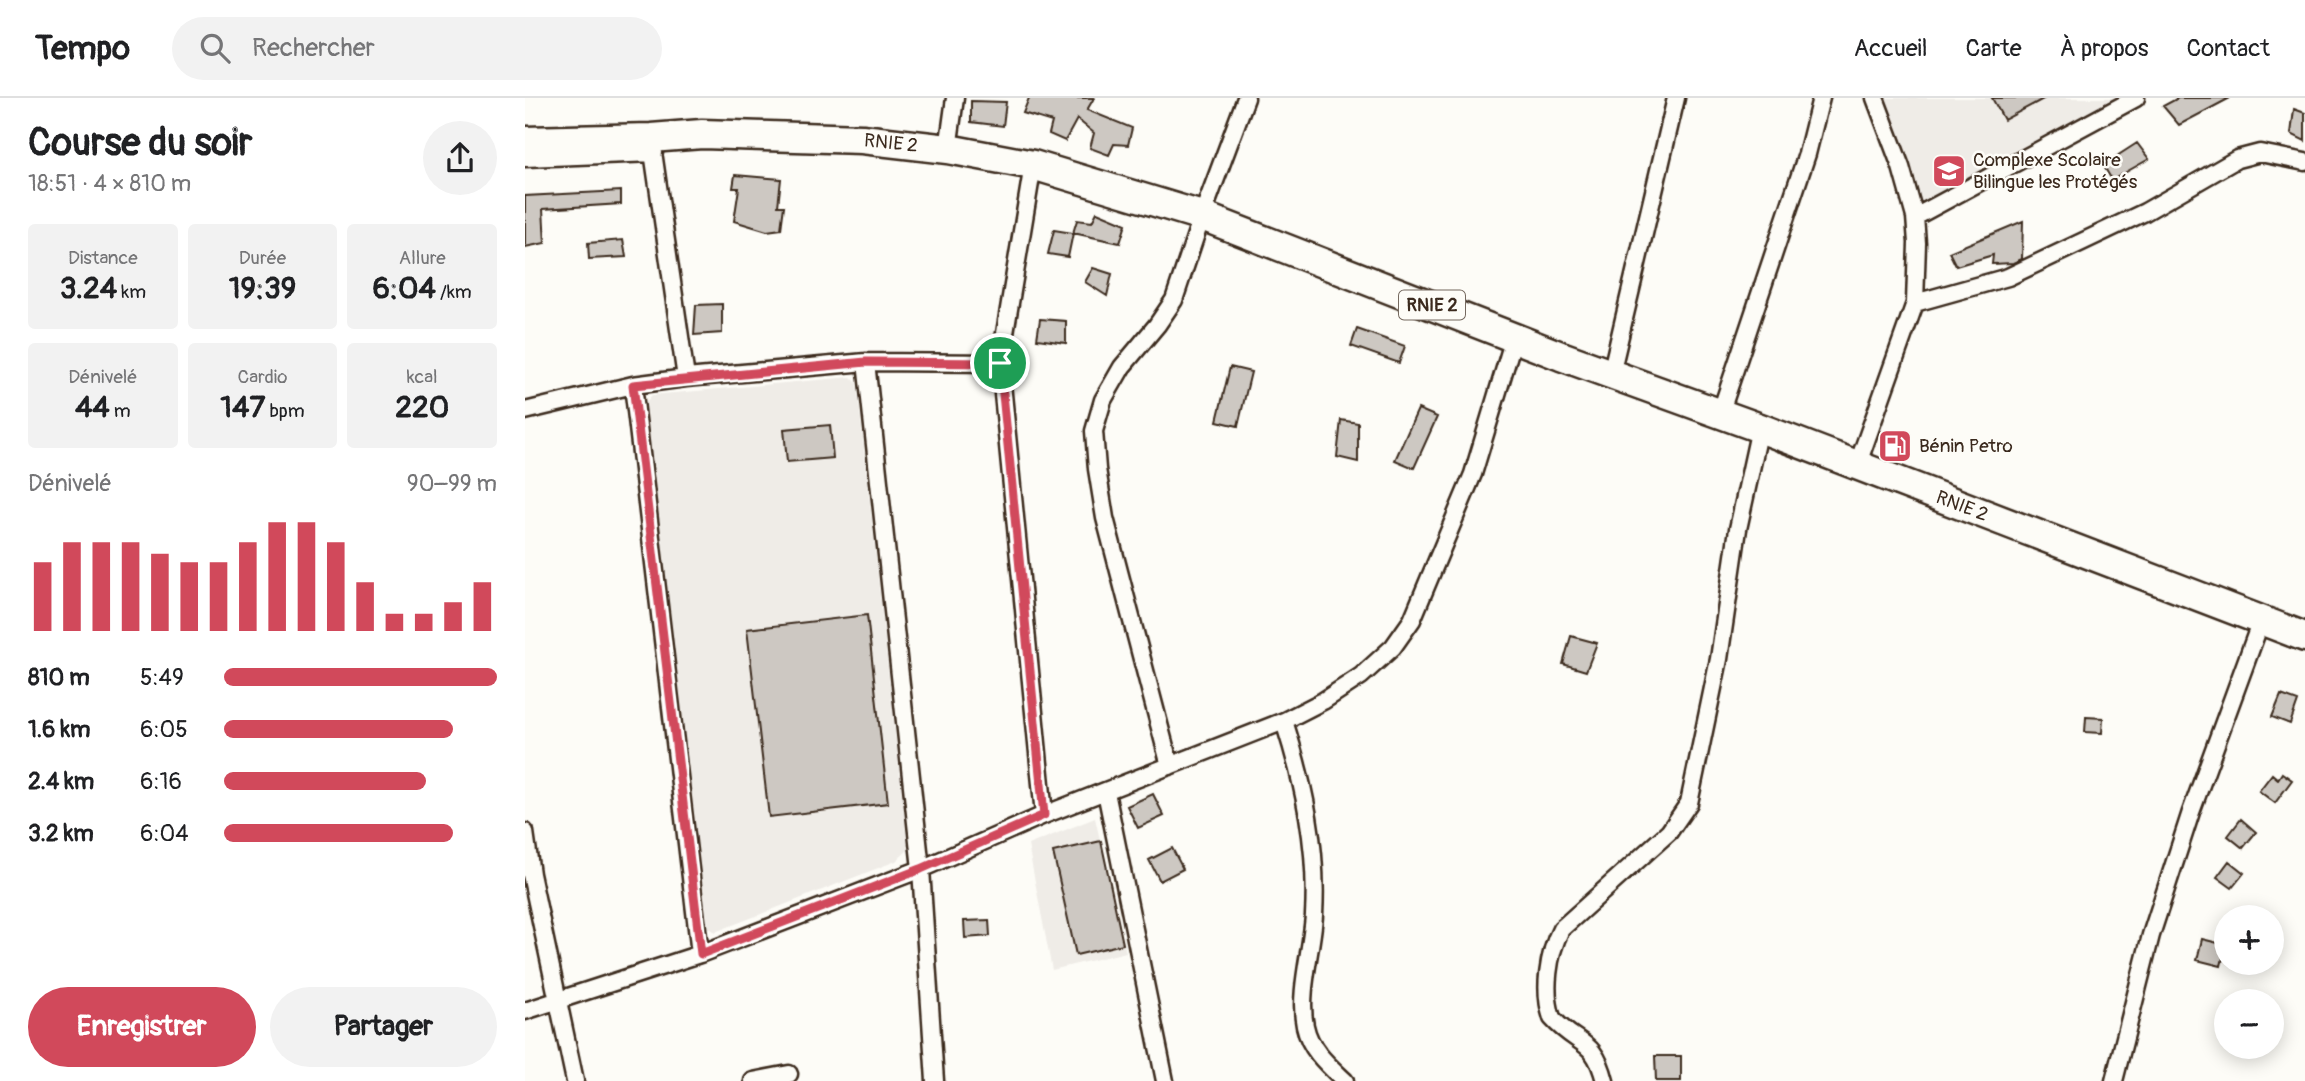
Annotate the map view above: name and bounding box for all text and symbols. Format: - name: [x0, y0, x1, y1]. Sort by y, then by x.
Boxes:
- search box: [172, 17, 662, 80]
- text: Tempo: [35, 28, 130, 69]
- icon: search: [196, 29, 234, 67]
- text: Rechercher: [252, 32, 375, 64]
- text: Accueil: [1854, 34, 1928, 63]
- text: Carte: [1966, 34, 2022, 63]
- text: À propos: [2060, 34, 2149, 63]
- text: Contact: [2187, 34, 2270, 63]
- text: Course du soir: [28, 119, 252, 167]
- button: share: [423, 121, 497, 195]
- street label: RNIE 2: [863, 128, 919, 158]
- place label: Complexe Scolaire Bilingue les Protégés: [1973, 148, 2138, 194]
- school or university icon: Complexe Scolaire Bilingue les Protégés: [1930, 152, 1968, 190]
- text: 18:51 · 4 × 810 m: [28, 169, 191, 198]
- text: Distance: [68, 246, 138, 270]
- text: Durée: [239, 246, 286, 270]
- text: Allure: [399, 246, 446, 270]
- text: 3.24: [60, 270, 117, 307]
- text: 19:39: [229, 270, 296, 307]
- text: 6:04: [373, 270, 436, 307]
- text: km: [117, 280, 146, 304]
- text: /km: [436, 280, 472, 304]
- road number: RNIE 2: [1399, 290, 1465, 320]
- pin: [970, 333, 1030, 393]
- icon: arrive: [981, 344, 1019, 382]
- text: Dénivelé: [68, 365, 137, 389]
- text: Cardio: [238, 365, 287, 389]
- text: kcal: [407, 365, 438, 389]
- text: 44: [75, 389, 110, 426]
- text: 147: [220, 389, 265, 426]
- text: 220: [395, 389, 449, 426]
- text: m: [110, 399, 131, 423]
- text: bpm: [265, 399, 305, 423]
- fuel station icon: Bénin Petro: [1876, 427, 1914, 465]
- place label: Bénin Petro: [1919, 434, 2013, 458]
- text: Dénivelé: [28, 469, 112, 498]
- text: 90–99 m: [407, 469, 497, 498]
- street label: RNIE 2: [1933, 485, 1991, 527]
- text: 810 m: [28, 663, 90, 692]
- text: 5:49: [140, 663, 184, 692]
- text: 1.6 km: [28, 715, 90, 744]
- text: 6:05: [140, 715, 188, 744]
- text: 2.4 km: [28, 767, 94, 796]
- text: 6:16: [140, 767, 182, 796]
- text: 3.2 km: [28, 819, 94, 848]
- text: 6:04: [140, 819, 189, 848]
- map controls: [2214, 905, 2284, 1059]
- button: +: [2214, 905, 2284, 975]
- button: Enregistrer: [28, 987, 256, 1067]
- button: Partager: [270, 987, 497, 1067]
- button: −: [2214, 989, 2284, 1059]

